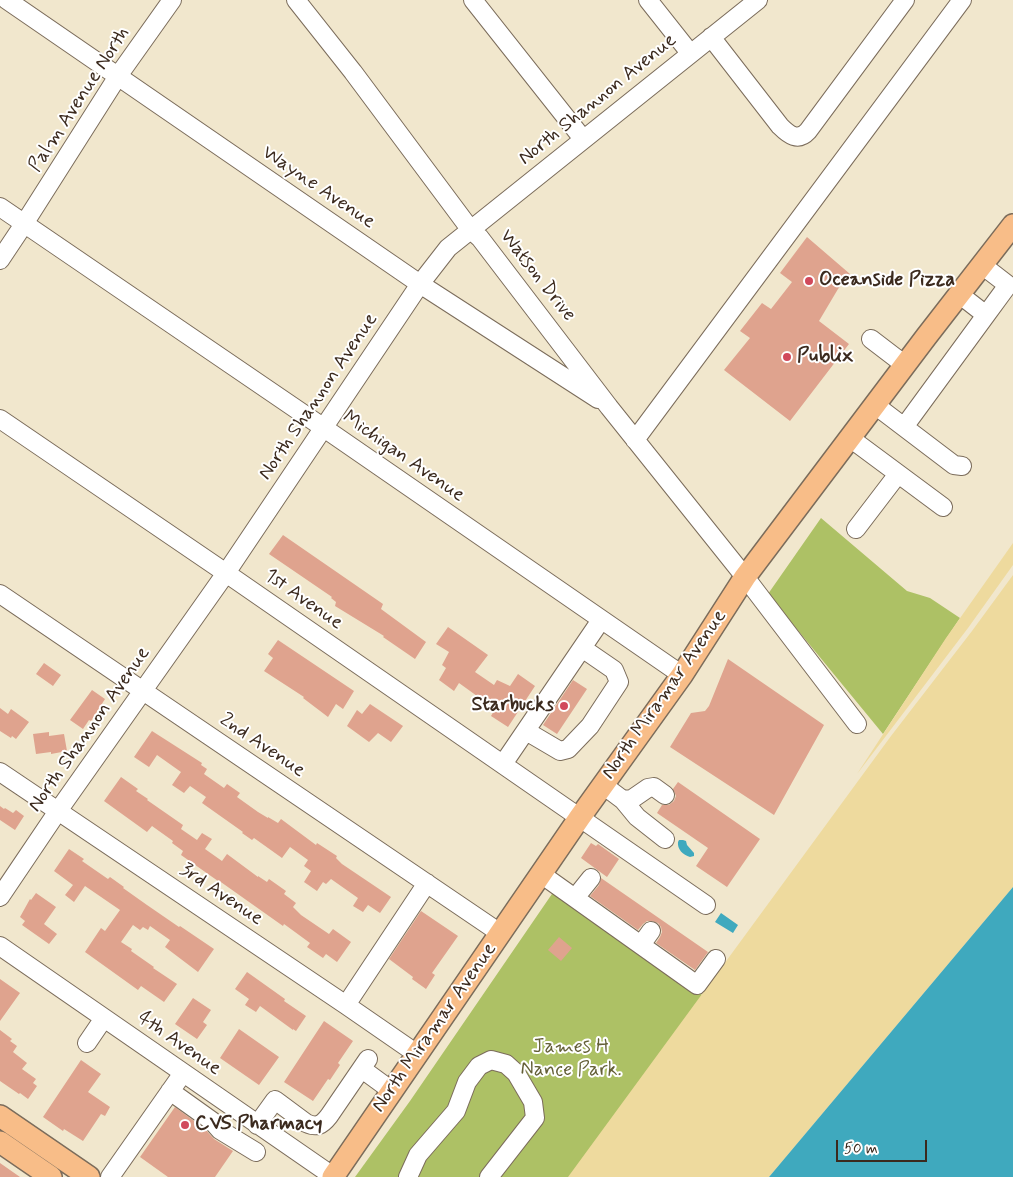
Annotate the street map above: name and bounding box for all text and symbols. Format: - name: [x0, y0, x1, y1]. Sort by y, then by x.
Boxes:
- street label: Palm Avenue North: [24, 23, 136, 177]
- street label: North Shannon Avenue: [514, 29, 682, 171]
- street label: Wayne Avenue: [257, 141, 379, 235]
- street label: Watson Drive: [494, 225, 580, 327]
- place label: Oceanside Pizza: [819, 269, 955, 293]
- marker: Oceanside Pizza: [803, 275, 815, 287]
- street label: North Shannon Avenue: [254, 309, 384, 485]
- place label: Publix: [797, 345, 853, 369]
- marker: Publix: [781, 351, 793, 363]
- street label: Michigan Avenue: [337, 406, 469, 508]
- street label: 1st Avenue: [259, 564, 347, 636]
- street label: North Miramar Avenue: [597, 606, 733, 784]
- street label: North Shannon Avenue: [24, 643, 156, 817]
- place label: Starbucks: [472, 694, 554, 718]
- marker: Starbucks: [558, 700, 570, 712]
- street label: 2nd Avenue: [215, 709, 309, 783]
- street label: 3rd Avenue: [175, 858, 267, 932]
- street label: North Miramar Avenue: [367, 939, 503, 1117]
- street label: 4th Avenue: [133, 1006, 225, 1082]
- park label: James H Nance Park.: [520, 1036, 622, 1083]
- place label: CVS Pharmacy: [195, 1113, 323, 1137]
- marker: CVS Pharmacy: [179, 1119, 191, 1131]
- scale bar: [838, 1130, 929, 1162]
- text: 50 m: [844, 1139, 878, 1159]

